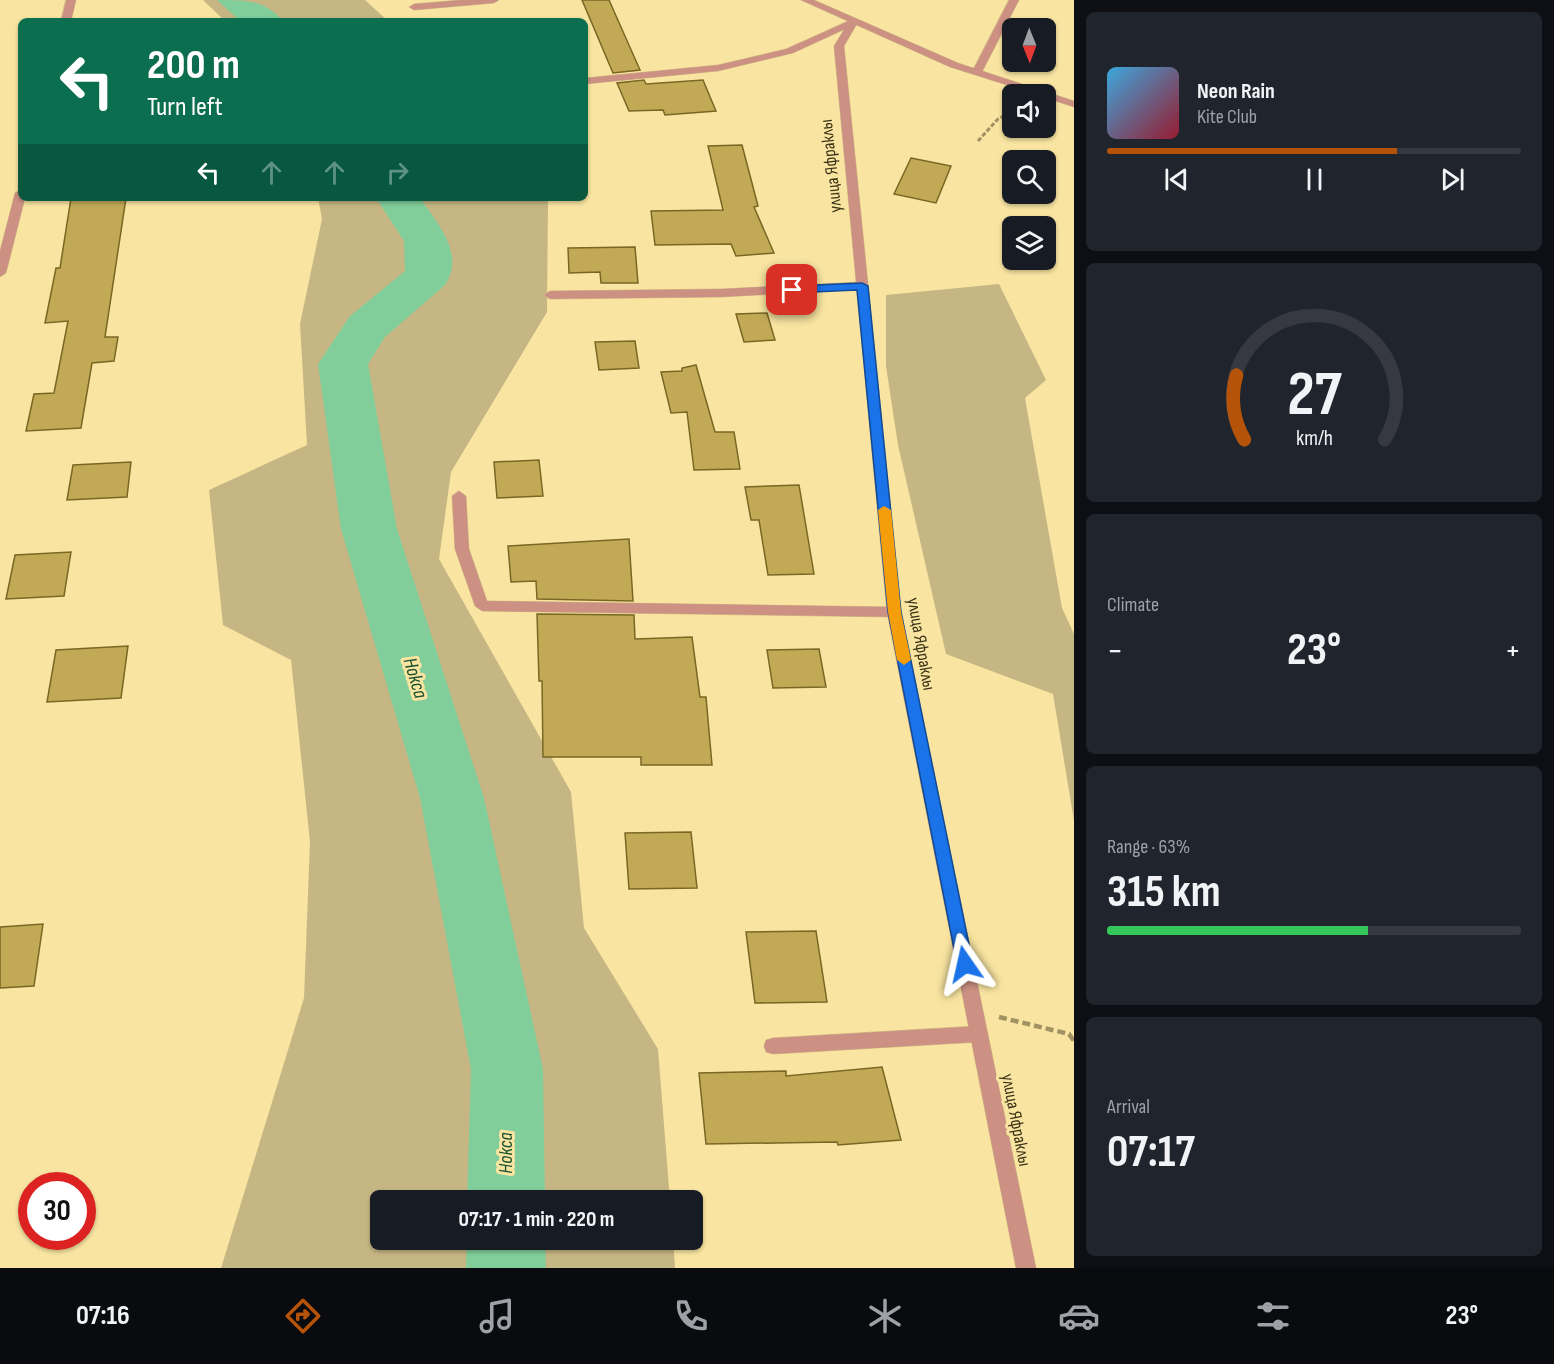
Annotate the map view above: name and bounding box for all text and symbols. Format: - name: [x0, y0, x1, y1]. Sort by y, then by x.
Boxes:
- north arrow: [1002, 18, 1056, 72]
- map controls: [1002, 18, 1056, 270]
- text: 200 m: [147, 40, 240, 91]
- icon: left: [48, 42, 126, 120]
- text: Neon Rain: [1197, 78, 1275, 105]
- button: sound: [1002, 84, 1056, 138]
- text: Turn left: [147, 91, 223, 123]
- text: Kite Club: [1197, 105, 1257, 129]
- street label: улица Яфраклы: [816, 118, 846, 214]
- button: search: [1002, 150, 1056, 204]
- icon: left: [192, 156, 225, 189]
- icon: ahead: [255, 156, 288, 189]
- icon: ahead: [318, 156, 351, 189]
- icon: right: [381, 156, 414, 189]
- icon: previous: [1160, 163, 1193, 196]
- icon: pause: [1298, 163, 1331, 196]
- icon: next: [1436, 163, 1469, 196]
- button: layers: [1002, 216, 1056, 270]
- pin: [766, 264, 817, 315]
- icon: arrive: [775, 273, 808, 306]
- text: 27: [1287, 358, 1342, 433]
- text: km/h: [1295, 426, 1333, 451]
- text: Climate: [1107, 593, 1159, 617]
- street label: улица Яфраклы: [903, 596, 939, 692]
- text: 23°: [1287, 623, 1341, 678]
- text: −: [1107, 631, 1123, 671]
- text: +: [1505, 631, 1521, 671]
- water label: Нокса: [397, 655, 433, 701]
- text: Range · 63%: [1107, 835, 1190, 859]
- text: 315 km: [1107, 865, 1221, 920]
- position arrow: [933, 932, 997, 996]
- street label: улица Яфраклы: [997, 1072, 1035, 1168]
- text: Arrival: [1107, 1095, 1150, 1119]
- text: 07:17: [1107, 1125, 1195, 1180]
- water label: Нокса: [494, 1132, 518, 1174]
- speed limit sign: 30: [18, 1172, 96, 1250]
- text: 07:17 · 1 min · 220 m: [459, 1206, 614, 1233]
- icon: directions: [282, 1295, 324, 1337]
- icon: music: [476, 1295, 518, 1337]
- icon: phone: [670, 1295, 712, 1337]
- icon: climate: [864, 1295, 906, 1337]
- icon: car: [1058, 1295, 1100, 1337]
- icon: filters: [1252, 1295, 1294, 1337]
- text: 07:16: [76, 1300, 130, 1332]
- text: 23°: [1446, 1300, 1478, 1332]

